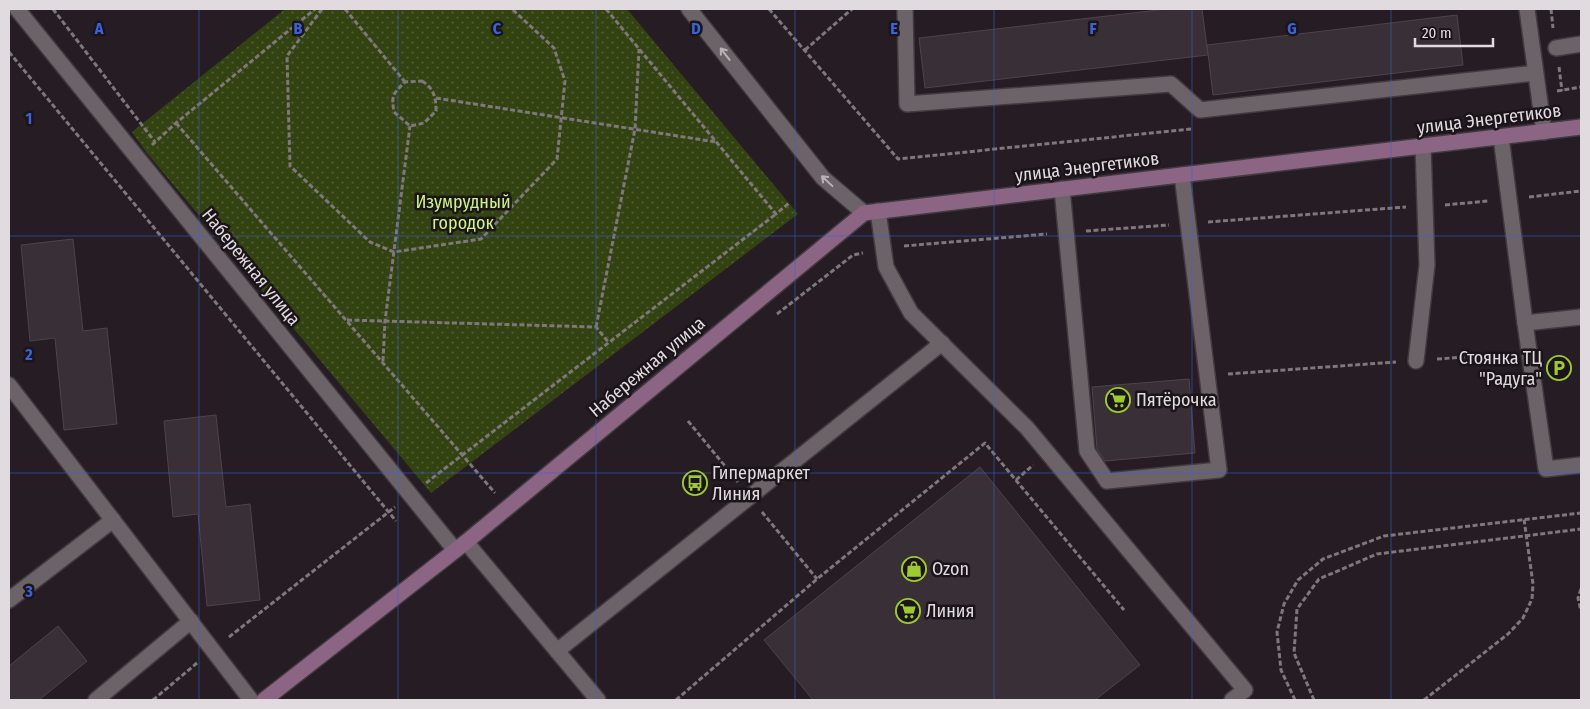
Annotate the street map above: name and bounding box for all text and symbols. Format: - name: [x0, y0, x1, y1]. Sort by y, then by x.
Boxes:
- scale bar: [1415, 15, 1492, 47]
- text: A: [94, 19, 104, 38]
- text: B: [294, 19, 303, 38]
- text: C: [493, 19, 502, 38]
- text: D: [691, 19, 701, 38]
- text: E: [890, 19, 898, 38]
- text: F: [1089, 19, 1097, 38]
- text: G: [1287, 19, 1297, 38]
- text: 20 m: [1422, 24, 1452, 42]
- one-way arrow: [720, 48, 731, 61]
- street label: улица Энергетиков: [1416, 99, 1562, 139]
- text: 1: [26, 109, 32, 128]
- street label: улица Энергетиков: [1014, 147, 1160, 187]
- one-way arrow: [821, 175, 833, 187]
- park label: Изумрудный городок: [415, 191, 511, 234]
- street label: Набережная улица: [197, 204, 305, 330]
- street label: Набережная улица: [585, 312, 710, 422]
- text: 2: [24, 345, 33, 364]
- place label: Стоянка ТЦ "Радуга": [1459, 347, 1542, 390]
- parking icon: Стоянка ТЦ "Радуга": [1546, 355, 1572, 381]
- supermarket icon: Пятёрочка: [1105, 387, 1131, 413]
- place label: Пятёрочка: [1136, 389, 1217, 411]
- place label: Гипермаркет Линия: [712, 462, 811, 505]
- bus stop icon: Гипермаркет Линия: [682, 470, 708, 496]
- shop icon: Ozon: [901, 556, 927, 582]
- place label: Ozon: [932, 558, 969, 580]
- text: 3: [24, 582, 33, 601]
- supermarket icon: Линия: [895, 598, 921, 624]
- place label: Линия: [926, 600, 974, 622]

